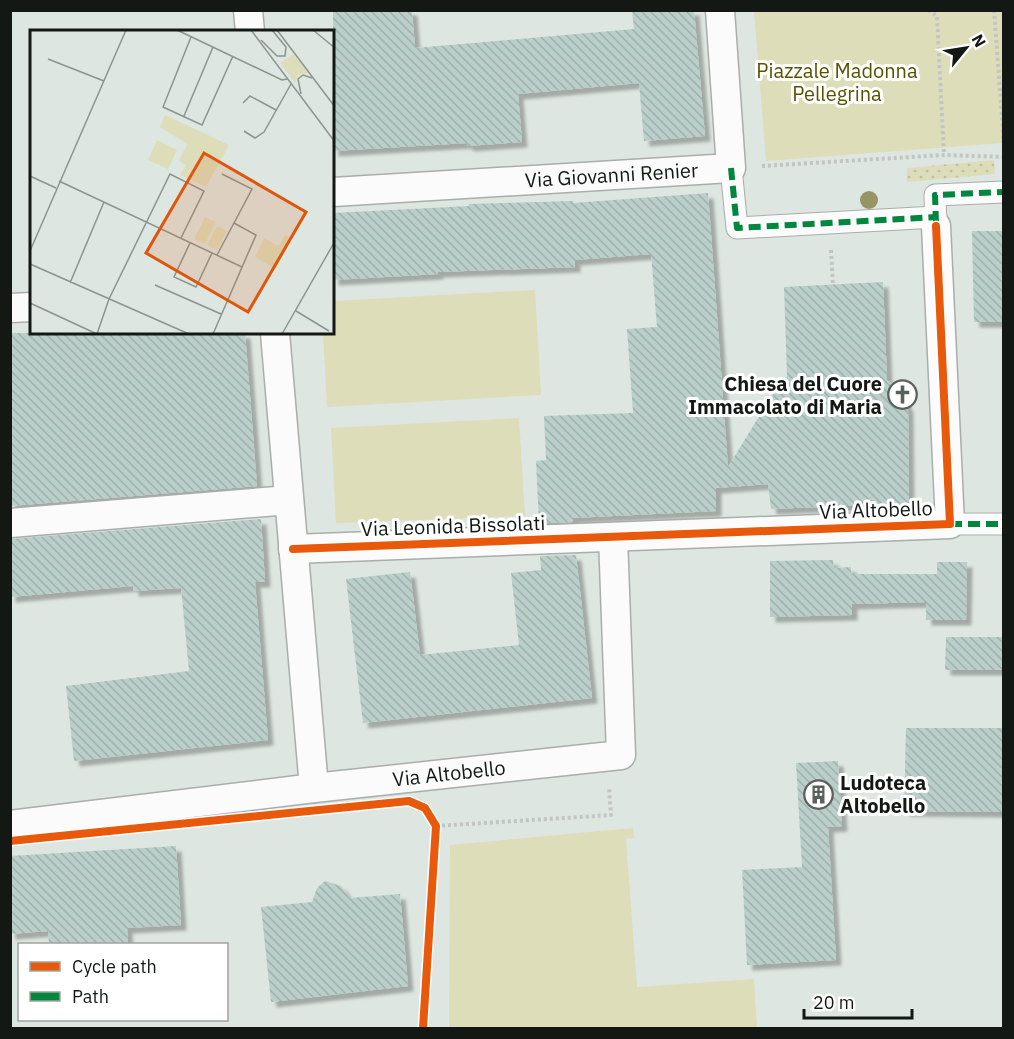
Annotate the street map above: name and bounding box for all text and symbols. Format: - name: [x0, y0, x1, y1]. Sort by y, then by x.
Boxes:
- north arrow: [936, 18, 996, 78]
- inset map: [30, 30, 334, 334]
- text: N: [967, 30, 991, 51]
- park label: Piazzale Madonna Pellegrina: [756, 57, 918, 107]
- street label: Via Giovanni Renier: [524, 156, 699, 193]
- place label: Chiesa del Cuore Immacolato di Maria: [688, 370, 882, 420]
- church icon: Chiesa del Cuore Immacolato di Maria: [887, 379, 919, 411]
- street label: Via Altobello: [819, 494, 933, 525]
- street label: Via Leonida Bissolati: [360, 509, 546, 542]
- street label: Via Altobello: [391, 754, 507, 792]
- place label: Ludoteca Altobello: [840, 769, 926, 819]
- building icon: Ludoteca Altobello: [803, 778, 835, 810]
- legend: [18, 943, 228, 1021]
- text: Cycle path: [72, 955, 157, 978]
- scale bar: [804, 982, 912, 1020]
- text: Path: [72, 985, 109, 1008]
- text: 20 m: [813, 991, 855, 1014]

